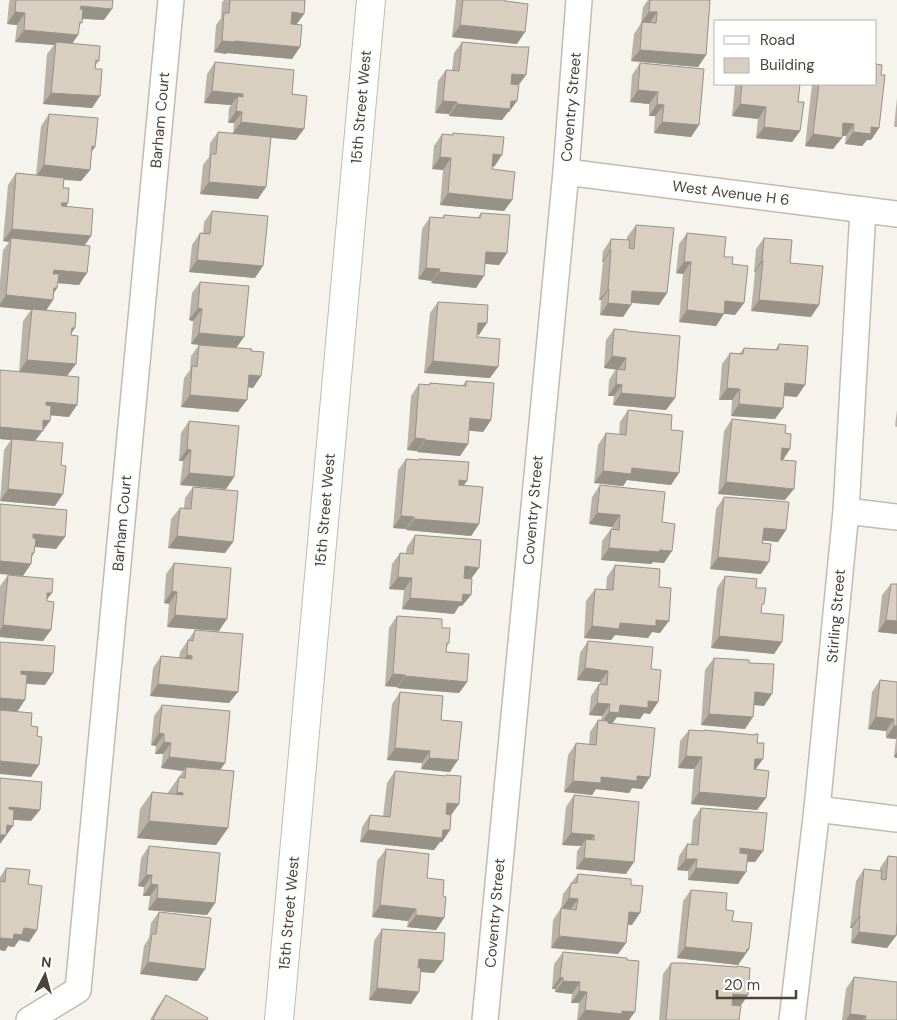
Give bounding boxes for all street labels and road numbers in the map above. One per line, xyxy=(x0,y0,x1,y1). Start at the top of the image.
street label: 15th Street West xyxy=(346,49,376,165)
street label: Coventry Street xyxy=(556,51,586,163)
street label: Barham Court xyxy=(146,71,174,169)
street label: West Avenue H 6 xyxy=(671,176,791,210)
street label: 15th Street West xyxy=(310,452,340,568)
street label: Coventry Street xyxy=(518,454,548,566)
street label: Barham Court xyxy=(108,474,136,572)
street label: Stirling Street xyxy=(822,568,850,664)
street label: 15th Street West xyxy=(274,855,304,971)
street label: Coventry Street xyxy=(480,857,510,969)

